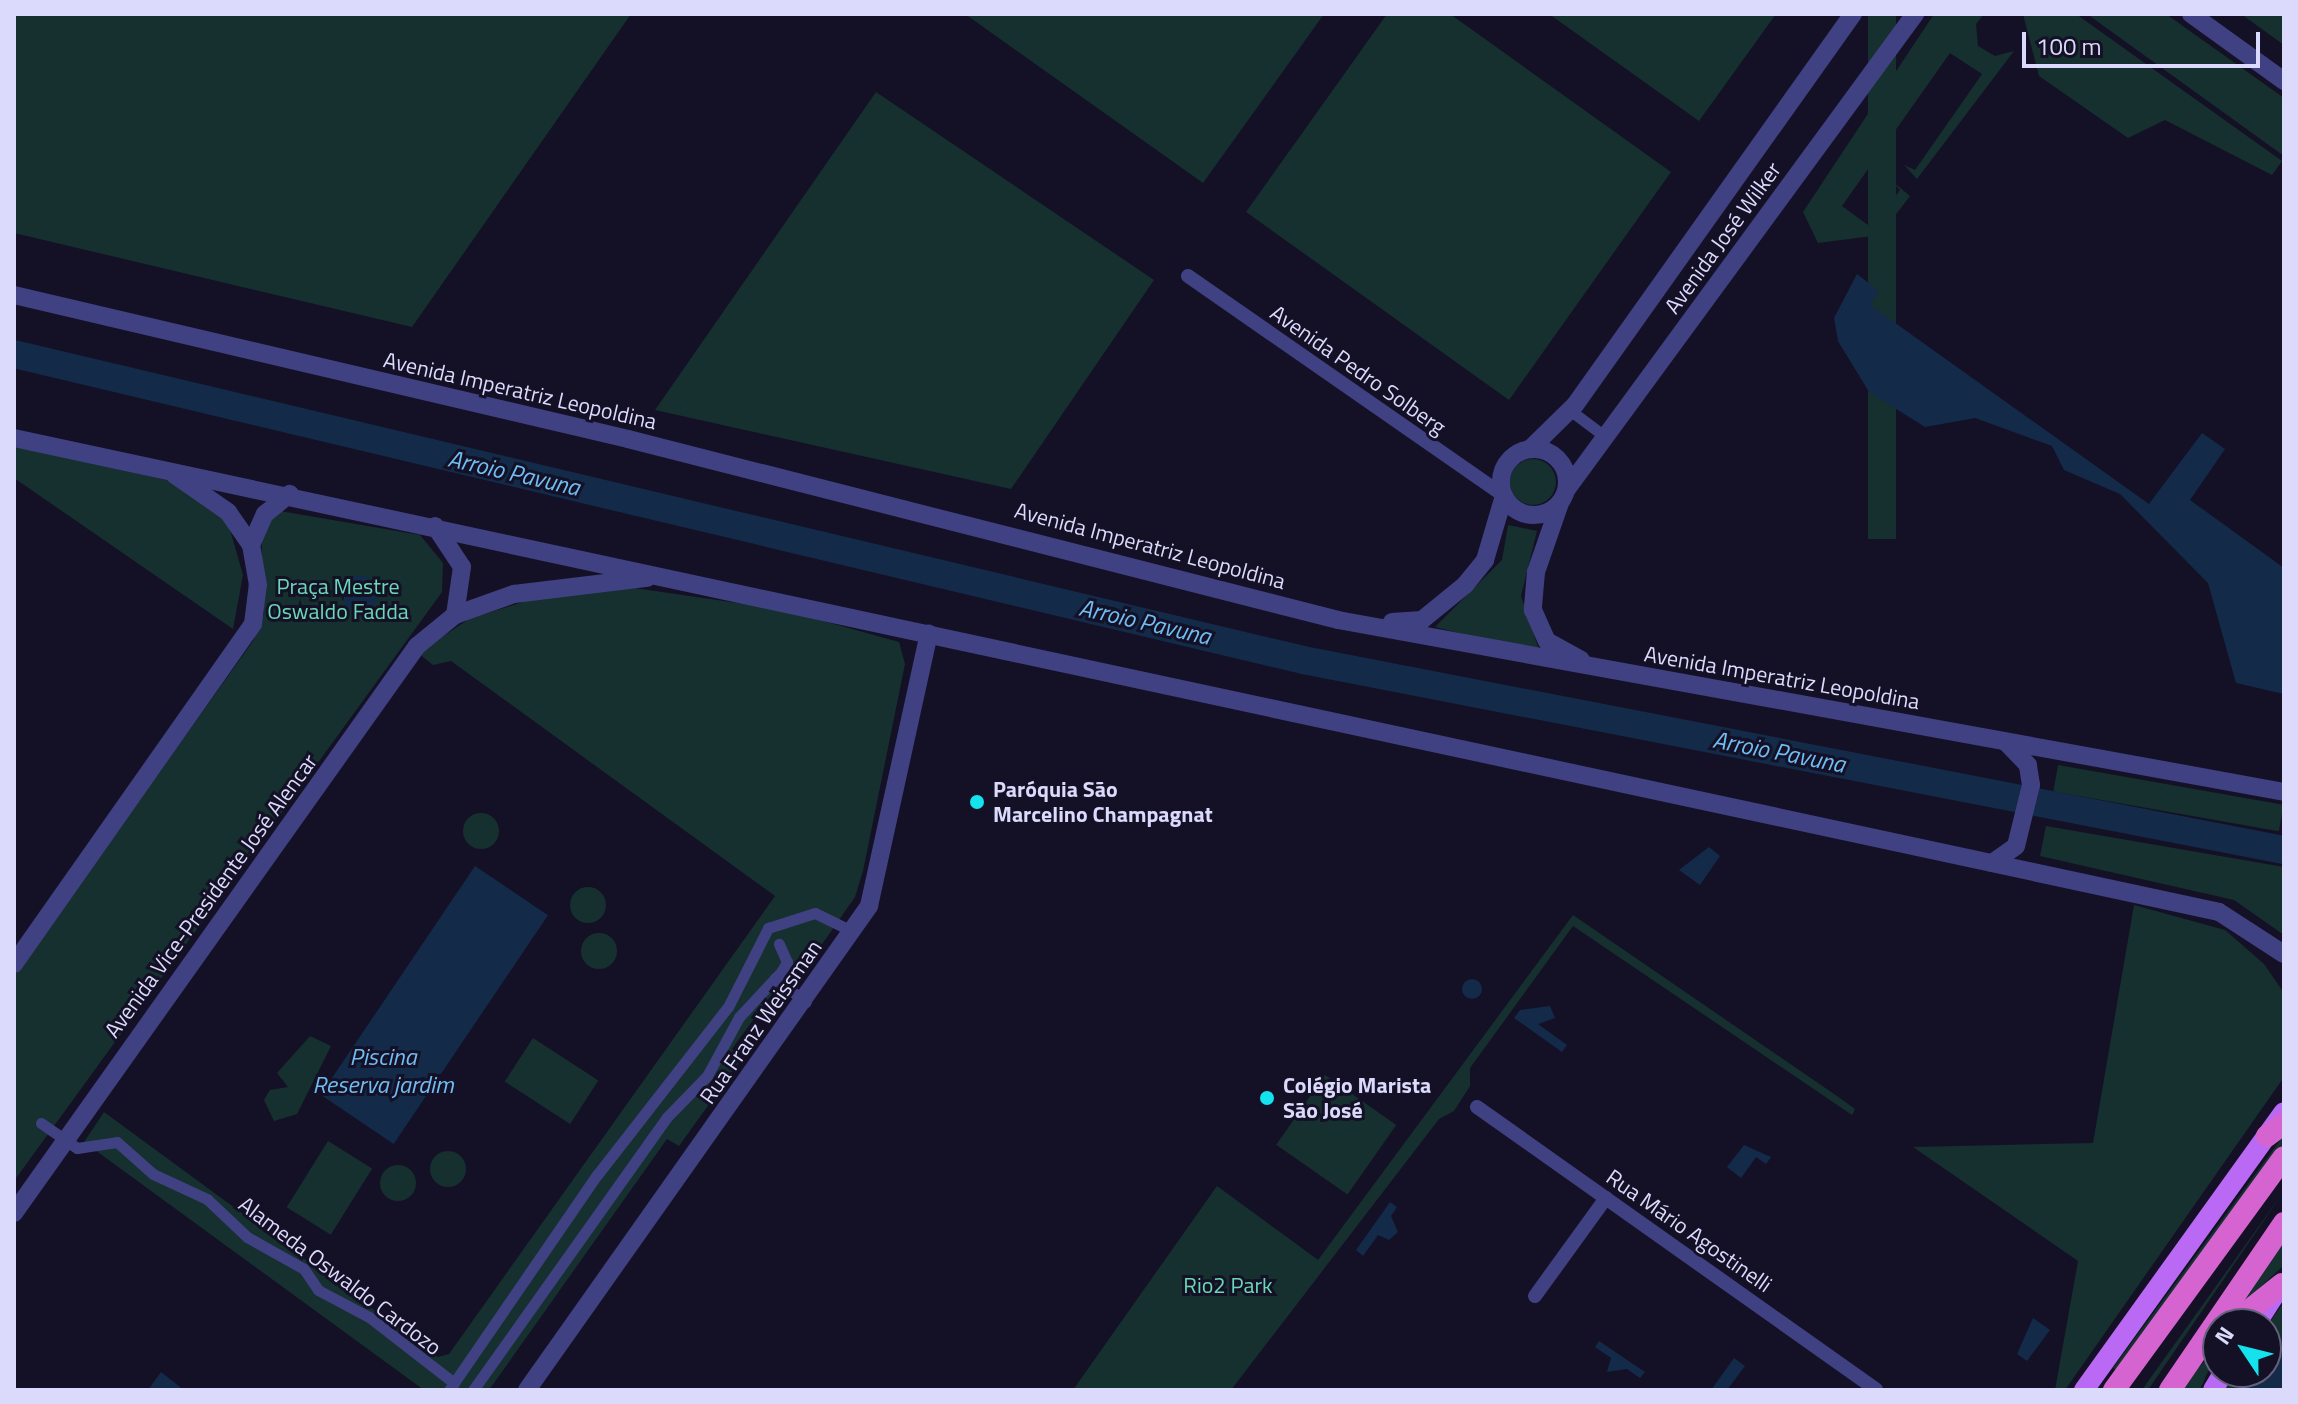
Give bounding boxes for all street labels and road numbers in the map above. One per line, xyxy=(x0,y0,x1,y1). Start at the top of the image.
street label: Avenida José Wilker xyxy=(1659,157,1787,319)
street label: Avenida Pedro Solberg xyxy=(1265,300,1451,440)
street label: Avenida Imperatriz Leopoldina xyxy=(381,347,659,435)
street label: Avenida Imperatriz Leopoldina xyxy=(1012,497,1288,595)
street label: Avenida Imperatriz Leopoldina xyxy=(1642,641,1922,715)
street label: Avenida Vice-Presidente José Alencar xyxy=(99,749,323,1043)
street label: Rua Franz Weissman xyxy=(695,935,827,1109)
street label: Rua Mário Agostinelli xyxy=(1601,1164,1777,1298)
street label: Alameda Oswaldo Cardozo xyxy=(234,1191,446,1361)

